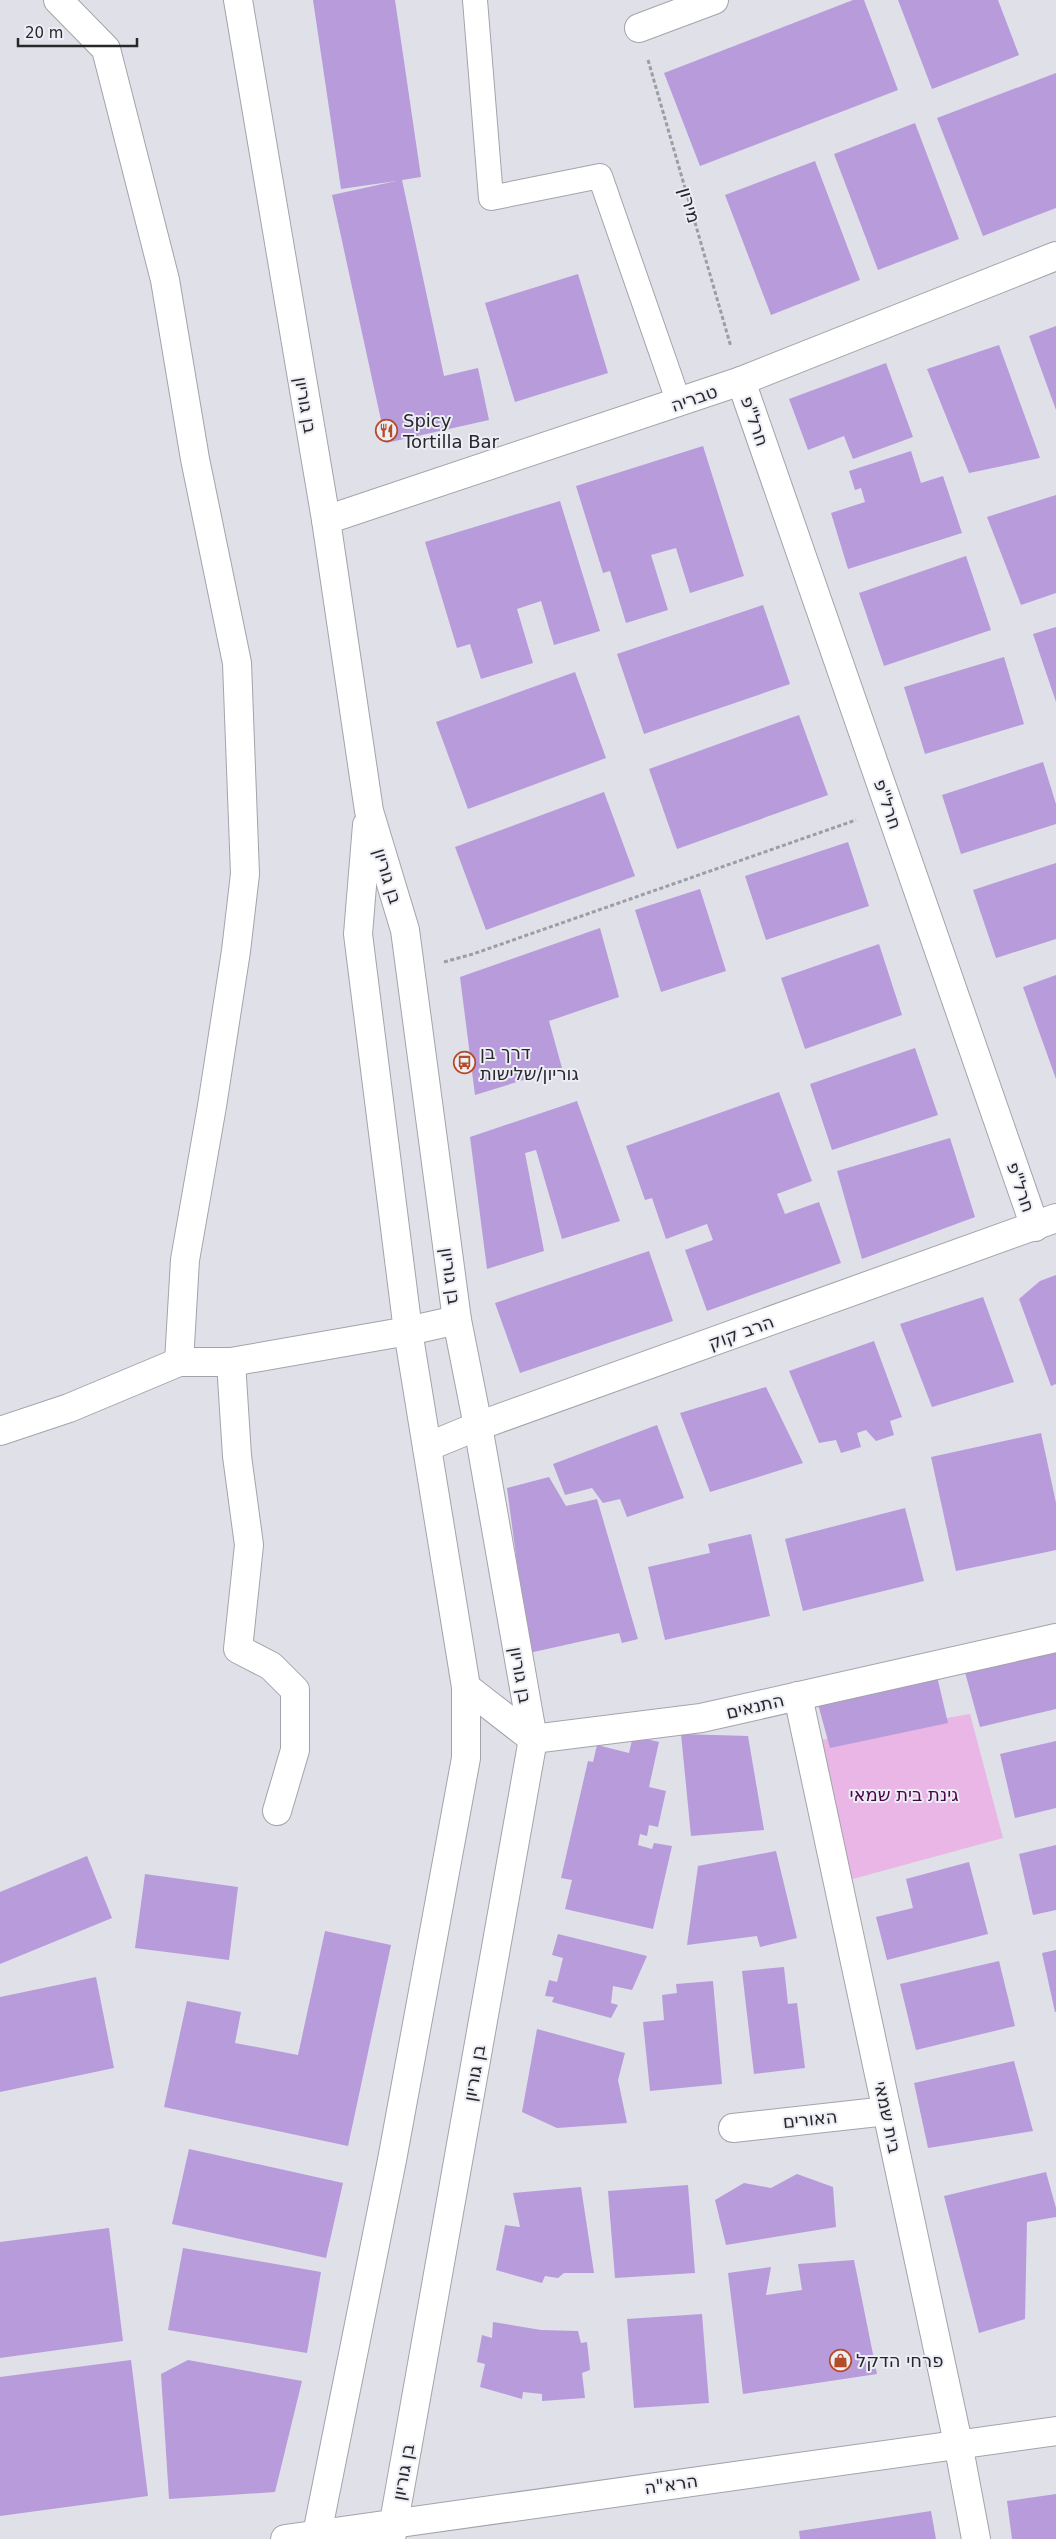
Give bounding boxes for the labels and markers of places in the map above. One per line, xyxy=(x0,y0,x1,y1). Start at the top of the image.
place label: Spicy Tortilla Bar xyxy=(402,410,500,452)
restaurant icon: Spicy Tortilla Bar xyxy=(375,418,399,442)
place label: דרך בן גוריון/שלישות xyxy=(480,1042,579,1084)
bus stop icon: דרך בן גוריון/שלישות xyxy=(452,1050,476,1074)
shop icon: פרחי הדקל xyxy=(828,2348,852,2372)
place label: פרחי הדקל xyxy=(856,2350,944,2371)

